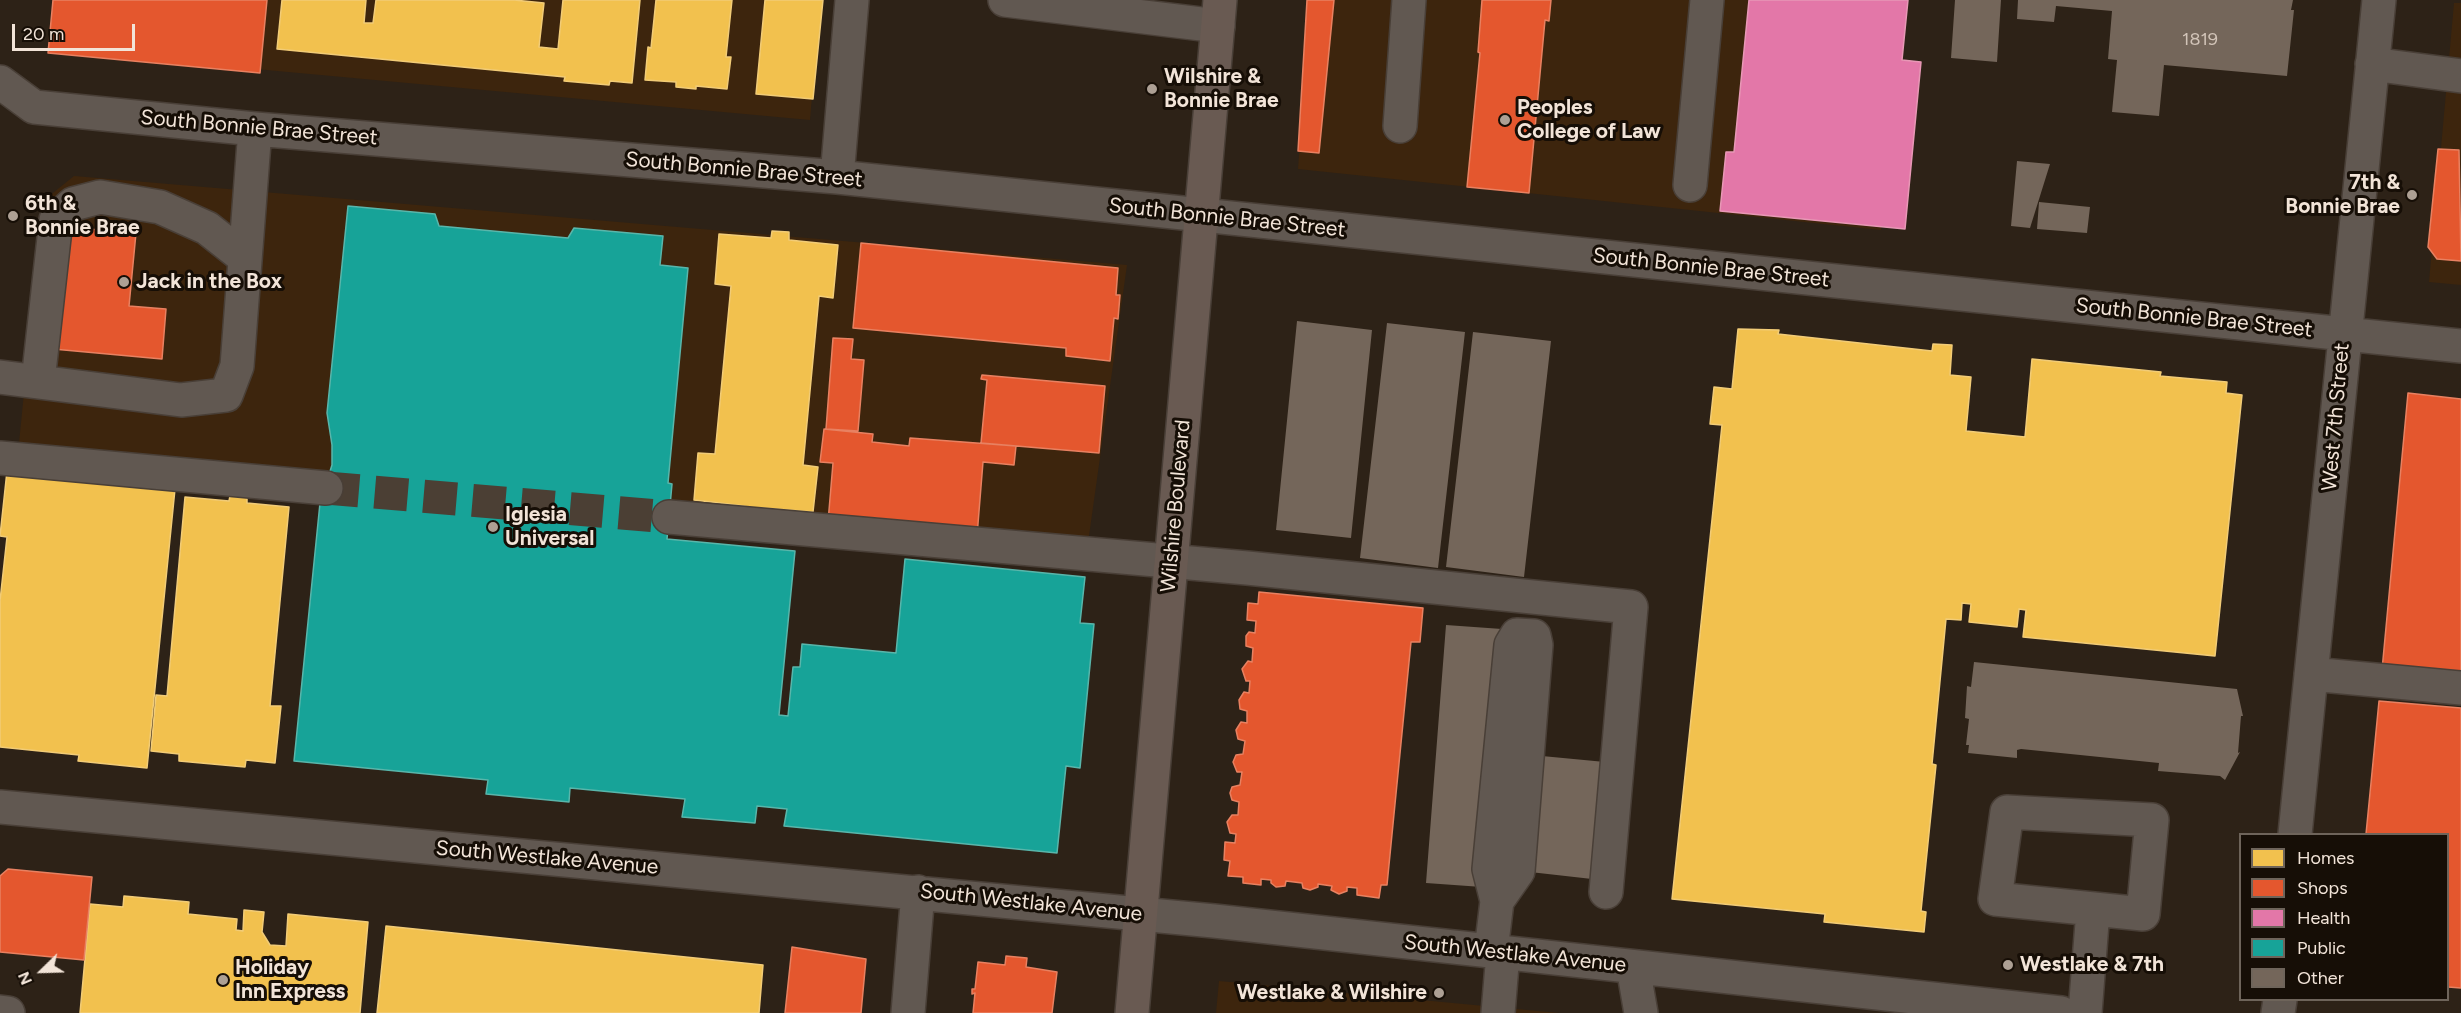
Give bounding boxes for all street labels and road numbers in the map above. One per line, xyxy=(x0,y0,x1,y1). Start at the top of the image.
street label: South Bonnie Brae Street xyxy=(140,105,378,151)
street label: South Bonnie Brae Street xyxy=(625,147,863,193)
street label: South Bonnie Brae Street xyxy=(1107,193,1347,243)
street label: South Bonnie Brae Street xyxy=(1591,243,1831,293)
street label: South Bonnie Brae Street xyxy=(2074,293,2314,343)
street label: West 7th Street xyxy=(2317,342,2355,492)
street label: Wilshire Boulevard xyxy=(1156,419,1196,593)
street label: South Westlake Avenue xyxy=(435,836,659,880)
street label: South Westlake Avenue xyxy=(919,879,1143,927)
street label: South Westlake Avenue xyxy=(1403,930,1627,978)

